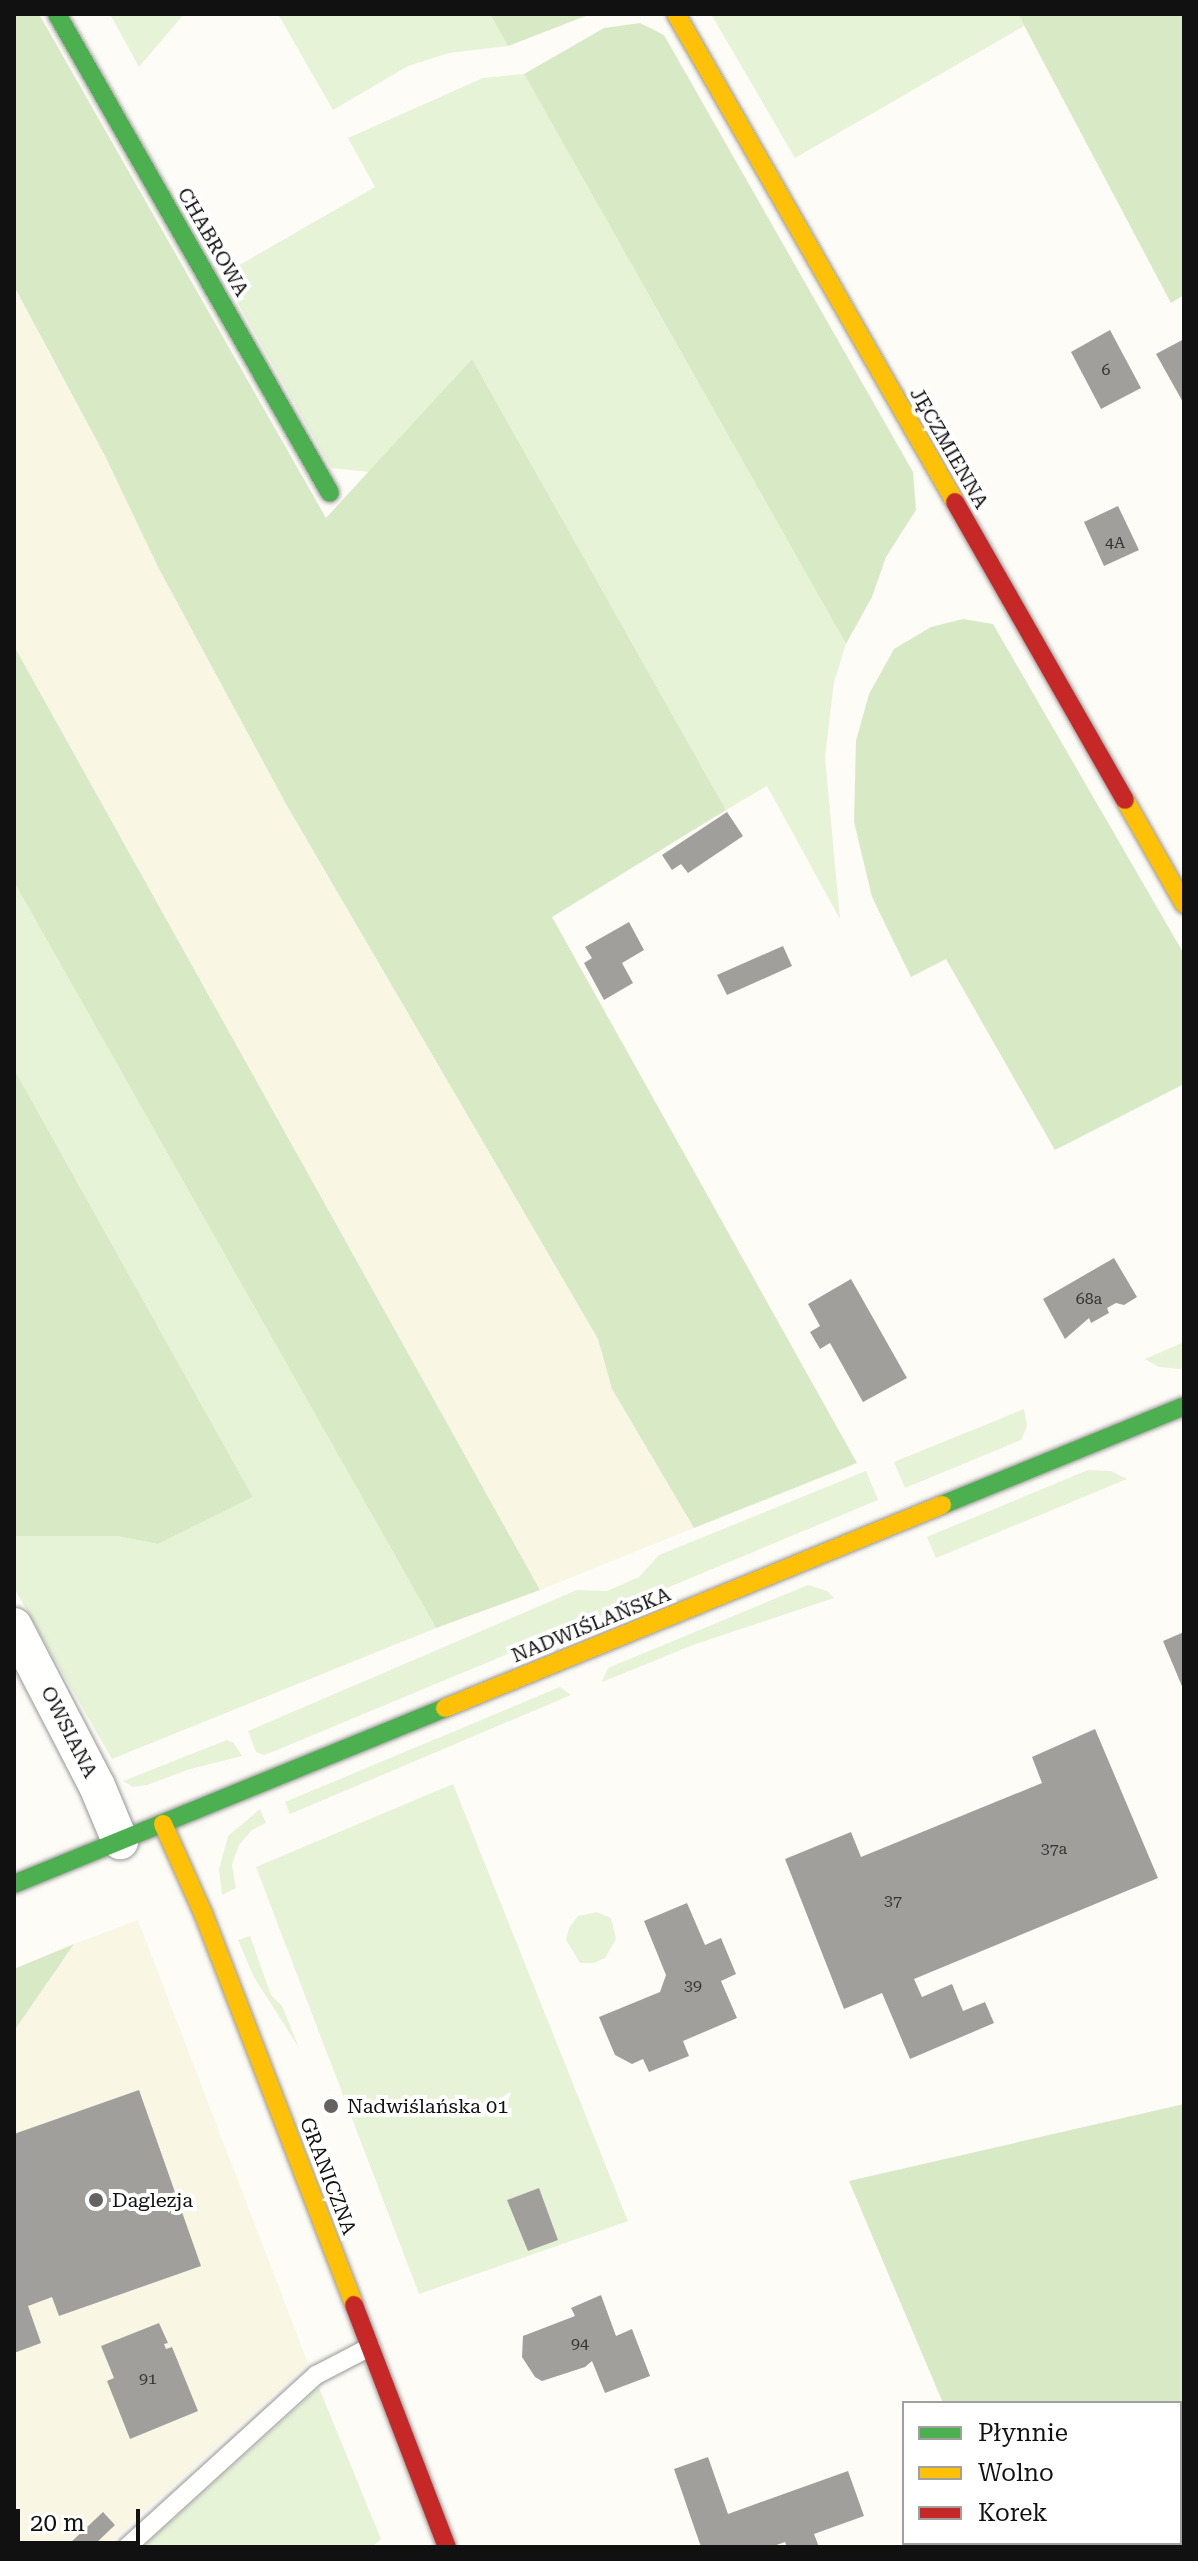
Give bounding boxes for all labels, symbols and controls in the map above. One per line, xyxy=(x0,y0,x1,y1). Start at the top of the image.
street label: CHABROWA xyxy=(172,183,254,301)
house number: 6 xyxy=(1102,360,1110,380)
street label: JĘCZMIENNA xyxy=(905,383,993,513)
house number: 4A xyxy=(1105,533,1125,553)
house number: 68a xyxy=(1076,1289,1102,1309)
street label: NADWIŚLAŃSKA xyxy=(508,1582,674,1668)
street label: OWSIANA xyxy=(36,1682,102,1782)
house number: 37a xyxy=(1041,1839,1067,1859)
house number: 37 xyxy=(884,1891,902,1911)
house number: 39 xyxy=(684,1976,702,1996)
place label: Nadwiślańska 01 xyxy=(347,2094,508,2118)
marker: Nadwiślańska 01 xyxy=(322,2097,340,2115)
street label: GRANICZNA xyxy=(295,2114,361,2238)
place label: Daglezja xyxy=(112,2188,193,2212)
marker: Daglezja xyxy=(87,2191,105,2209)
house number: 94 xyxy=(571,2334,589,2354)
house number: 91 xyxy=(139,2369,157,2389)
legend xyxy=(902,2401,1182,2545)
text: Płynnie xyxy=(978,2419,1068,2447)
text: Wolno xyxy=(978,2459,1054,2487)
scale bar xyxy=(20,2493,144,2543)
text: Korek xyxy=(978,2499,1048,2527)
text: 20 m xyxy=(30,2509,85,2537)

